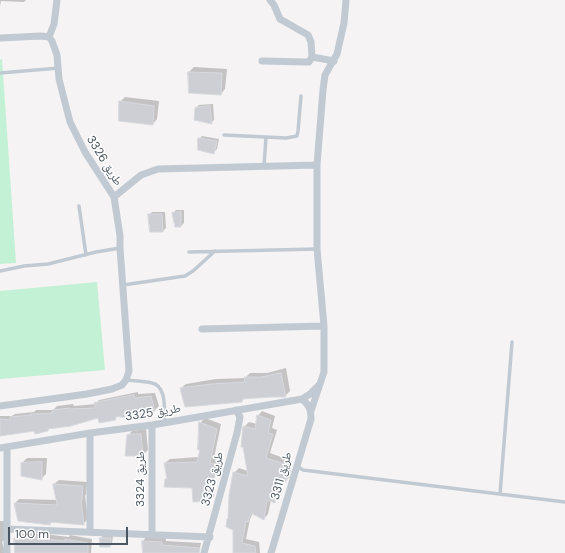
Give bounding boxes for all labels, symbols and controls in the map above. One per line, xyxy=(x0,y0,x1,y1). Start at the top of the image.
street label: طريق 3326 xyxy=(83,133,125,189)
street label: طريق 3325 xyxy=(124,401,182,425)
street label: طريق 3323 xyxy=(199,450,227,508)
street label: طريق 3311 xyxy=(268,450,296,502)
street label: طريق 3324 xyxy=(134,451,148,507)
scale bar xyxy=(10,519,130,545)
text: 100 m xyxy=(15,526,49,542)

